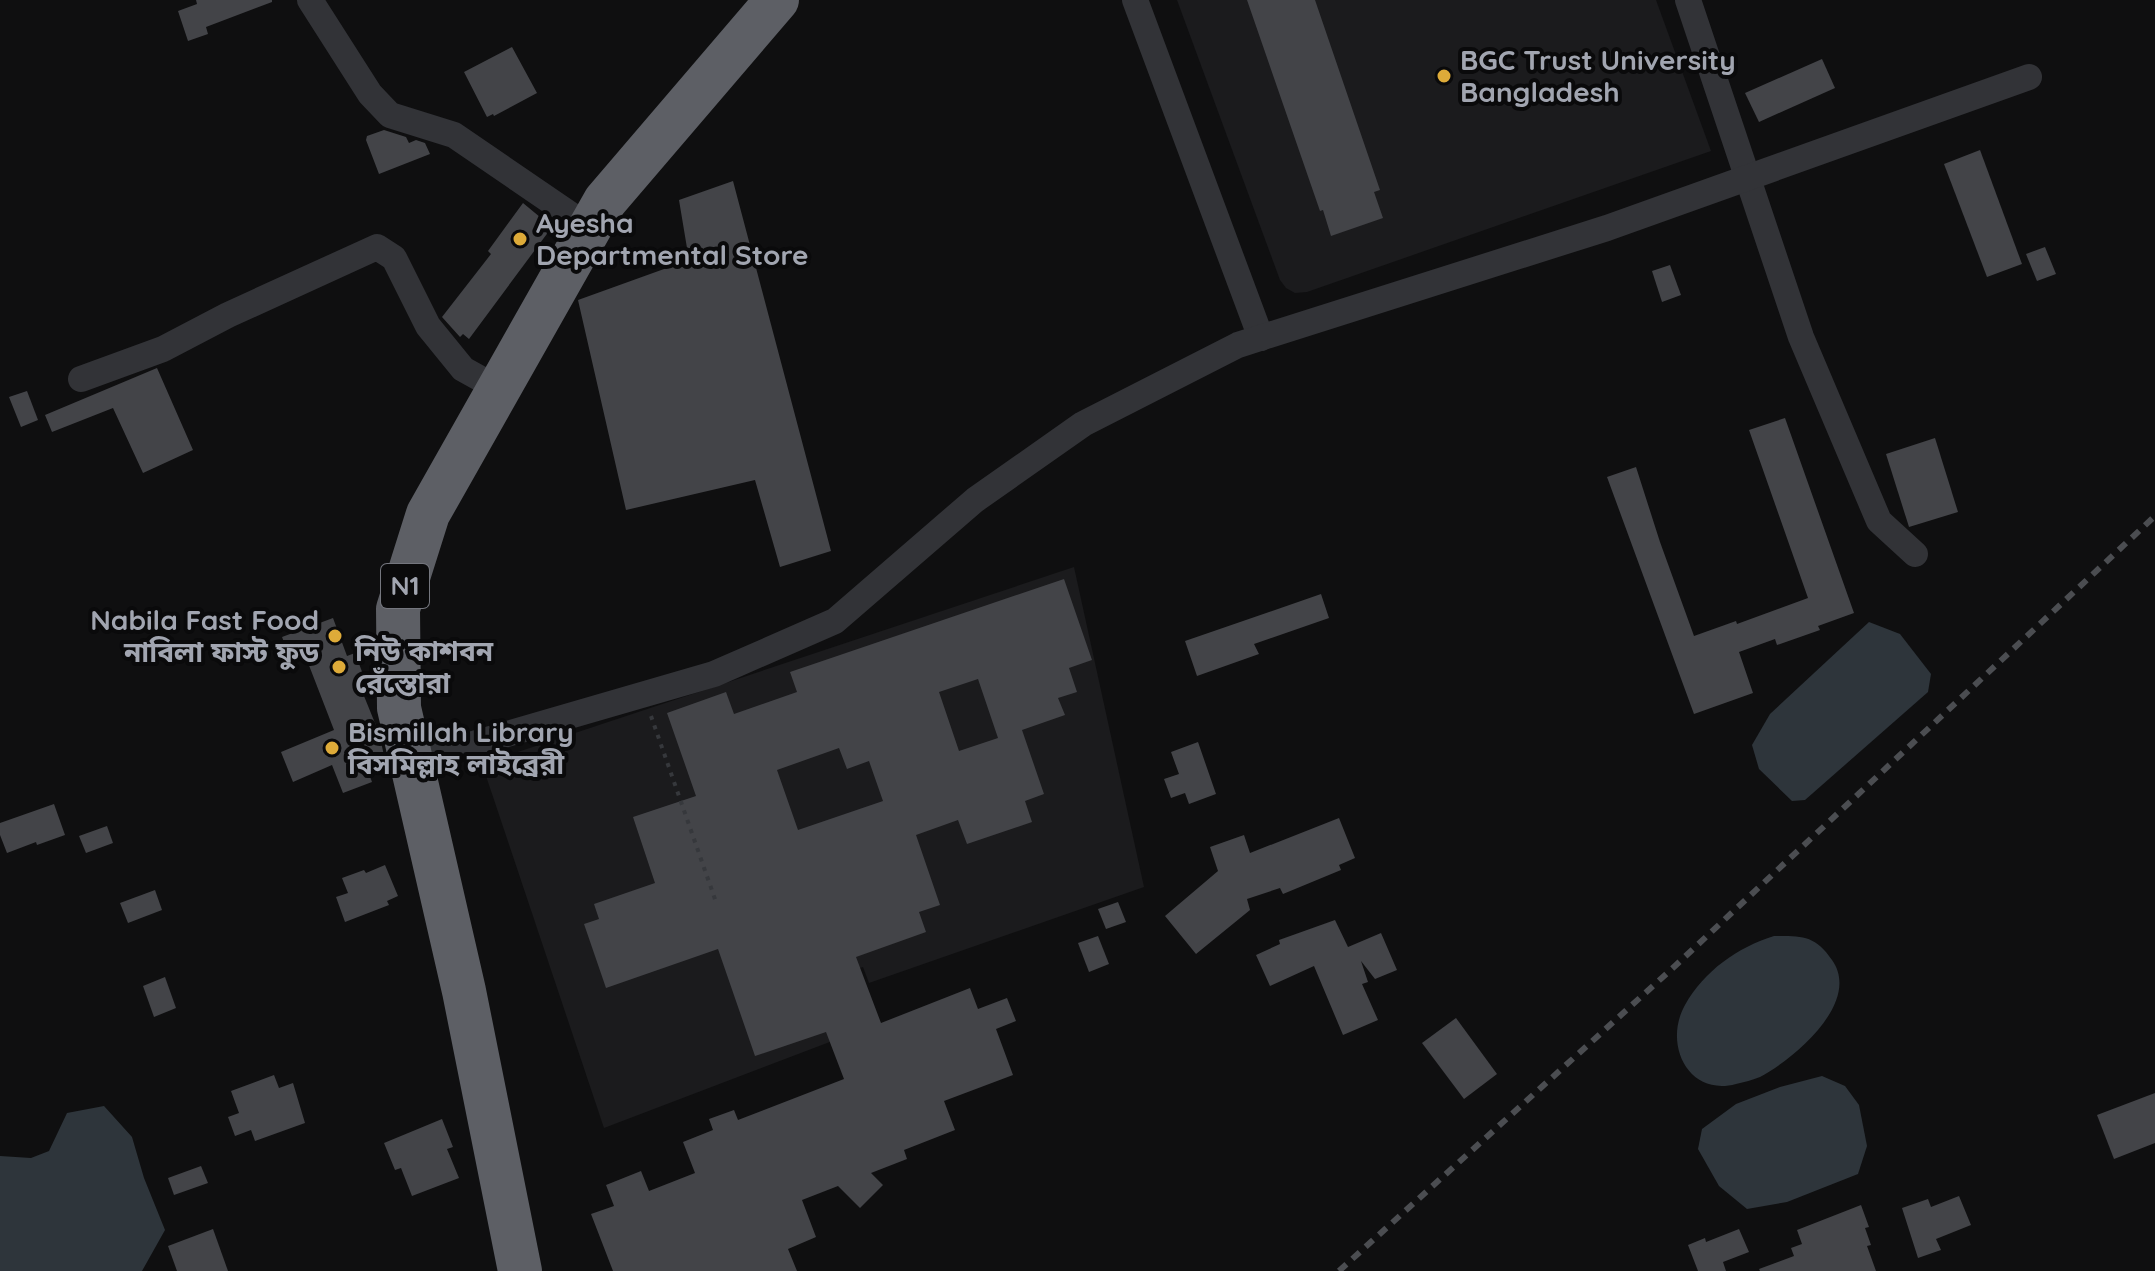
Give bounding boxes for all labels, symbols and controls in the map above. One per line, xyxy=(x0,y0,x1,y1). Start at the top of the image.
place label: BGC Trust University Bangladesh xyxy=(1460,42,1736,109)
marker: BGC Trust University Bangladesh xyxy=(1435,67,1453,85)
place label: Ayesha Departmental Store xyxy=(536,205,809,272)
marker: Ayesha Departmental Store xyxy=(511,230,529,248)
road number: N1 xyxy=(381,564,429,608)
place label: Nabila Fast Food নাবিলা ফাস্ট ফুড xyxy=(90,602,320,670)
marker: Nabila Fast Food নাবিলা ফাস্ট ফুড xyxy=(326,627,344,645)
place label: নিউ কাশবন রেঁস্তোরা xyxy=(354,633,494,700)
marker: নিউ কাশবন রেঁস্তোরা xyxy=(330,658,348,676)
place label: Bismillah Library বিসমিল্লাহ লাইব্রেরী xyxy=(347,714,574,781)
marker: Bismillah Library বিসমিল্লাহ লাইব্রেরী xyxy=(323,739,341,757)

